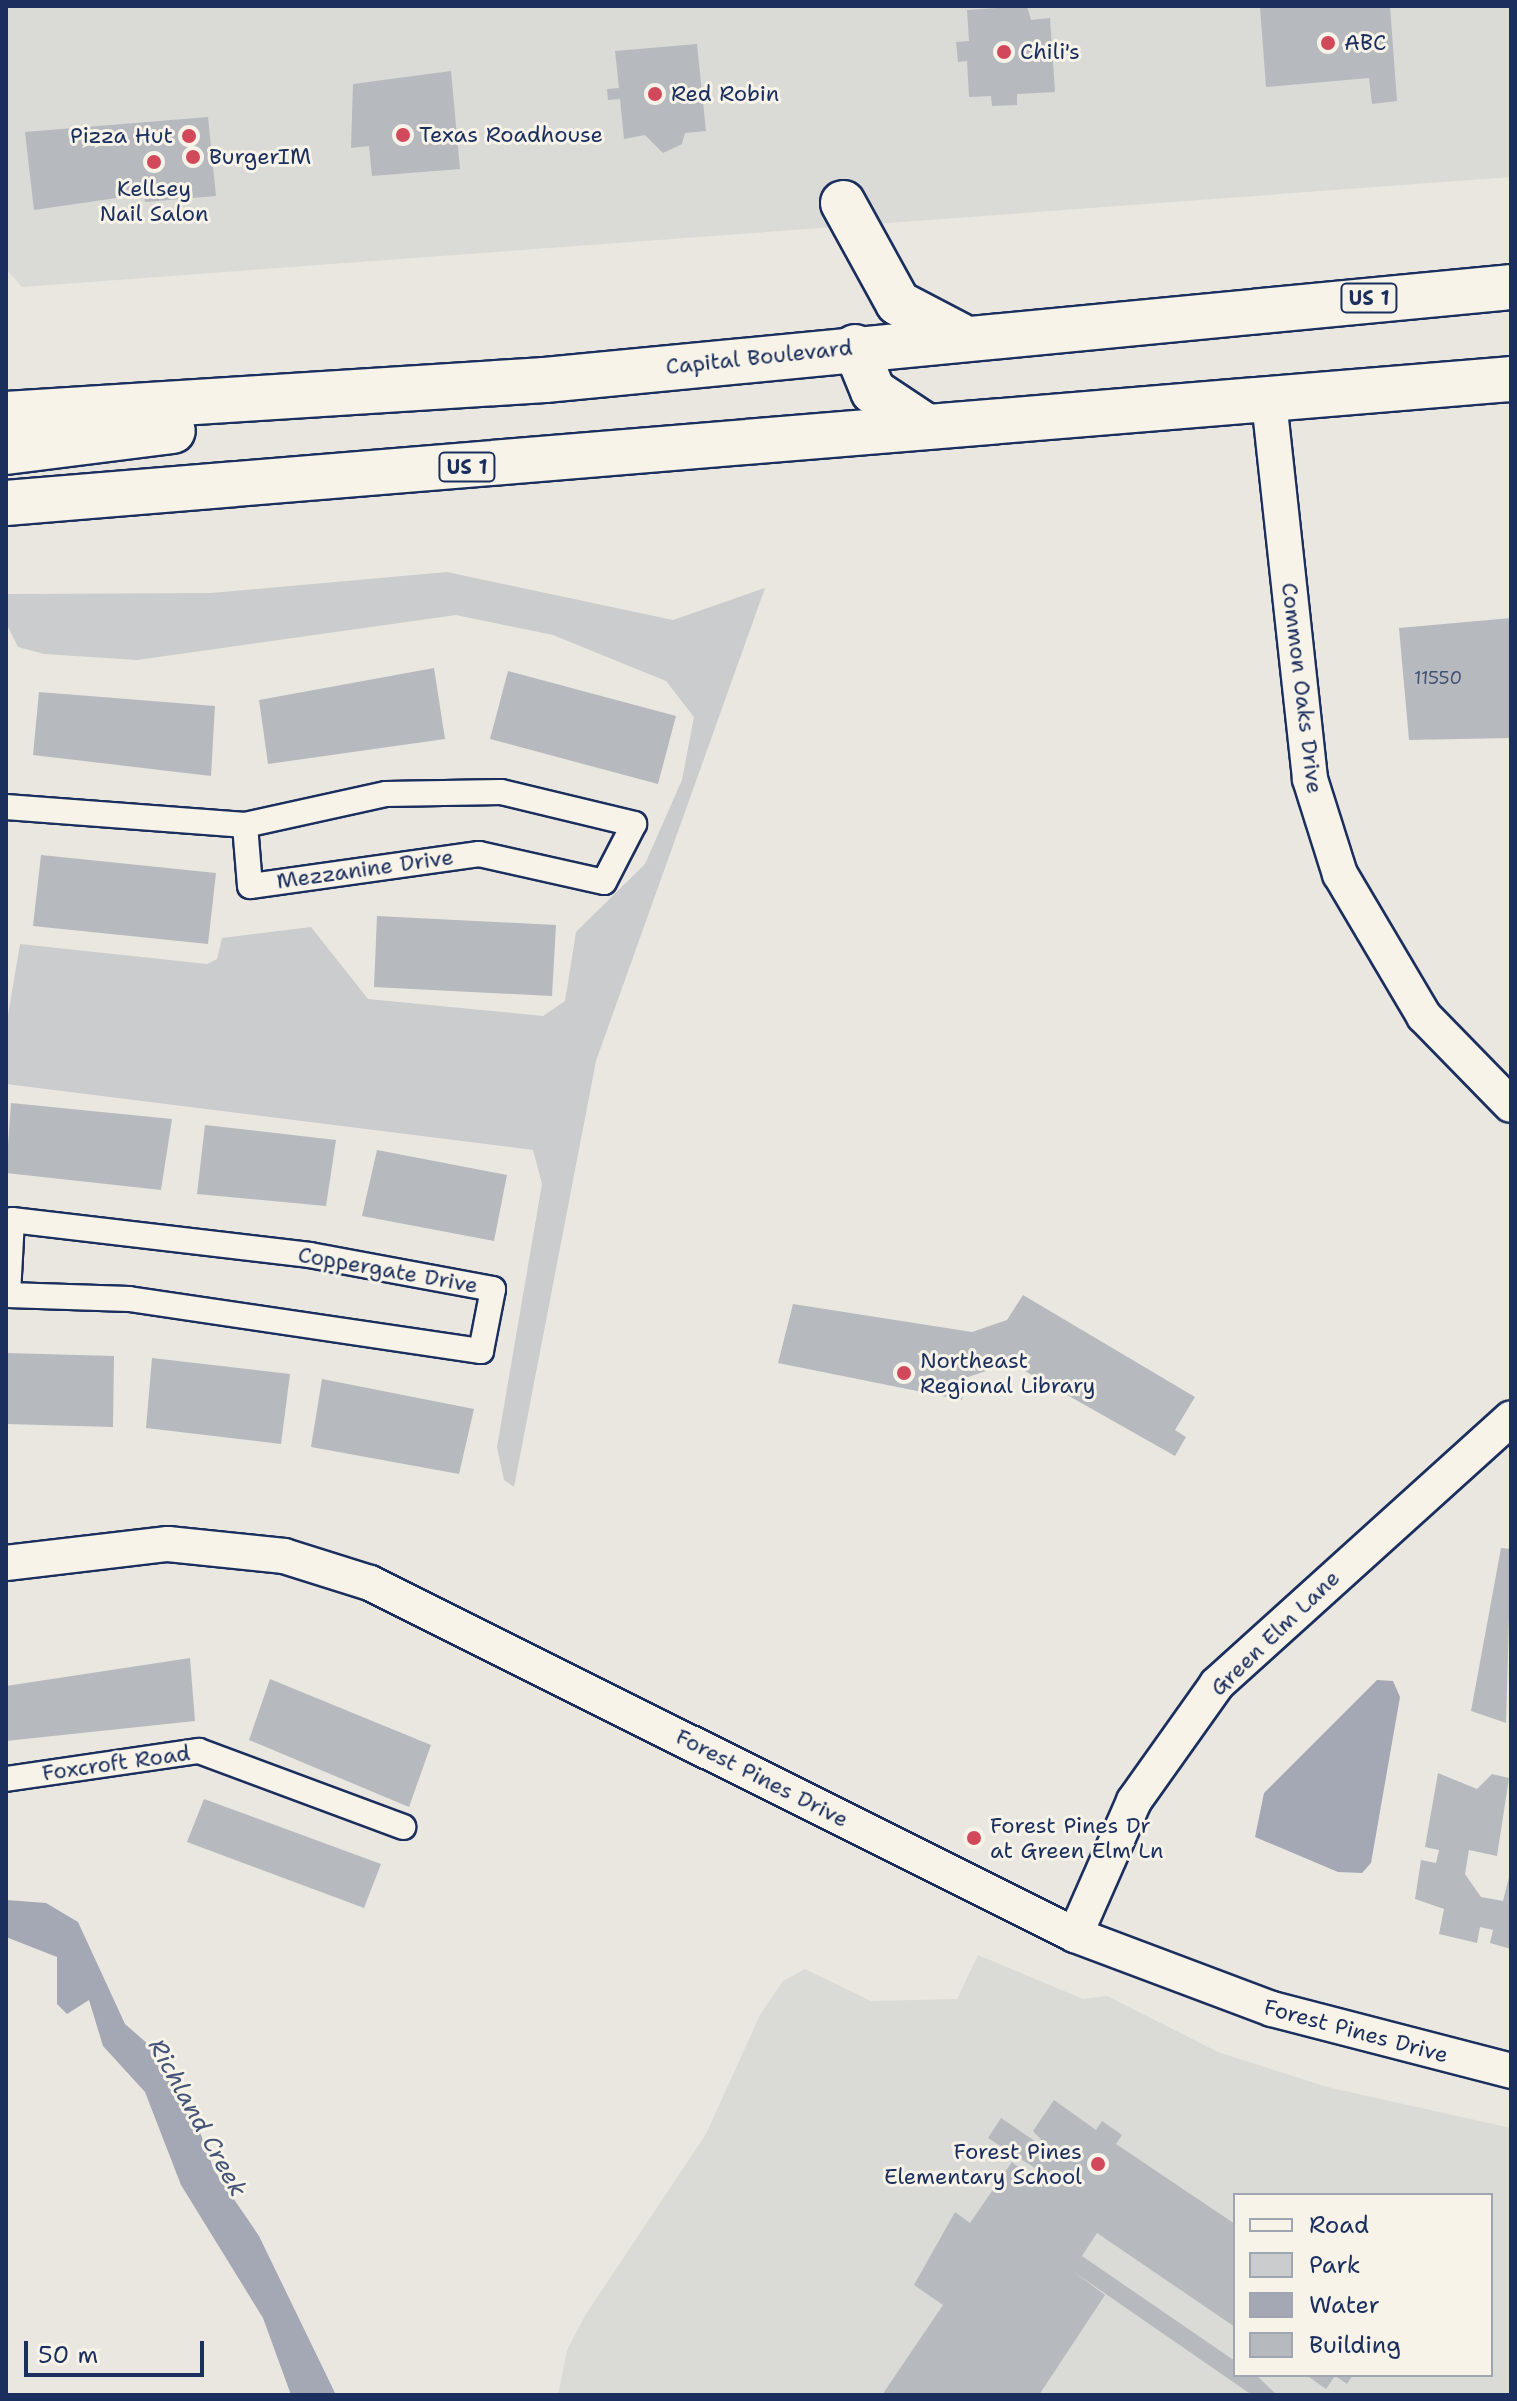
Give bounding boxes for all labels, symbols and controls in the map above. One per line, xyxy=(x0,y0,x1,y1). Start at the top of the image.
place label: ABC xyxy=(1344,30,1387,56)
marker: ABC xyxy=(1319,34,1337,52)
place label: Chili's xyxy=(1020,39,1080,65)
marker: Chili's xyxy=(995,43,1013,61)
place label: Red Robin xyxy=(671,81,779,107)
marker: Red Robin xyxy=(646,85,664,103)
place label: Texas Roadhouse xyxy=(419,122,603,148)
place label: Pizza Hut xyxy=(70,123,173,149)
marker: Texas Roadhouse xyxy=(394,126,412,144)
marker: Pizza Hut xyxy=(180,127,198,145)
place label: BurgerIM xyxy=(209,144,311,170)
marker: BurgerIM xyxy=(184,148,202,166)
marker: Kellsey Nail Salon xyxy=(145,153,163,171)
place label: Kellsey Nail Salon xyxy=(100,175,208,226)
road number: US 1 xyxy=(1339,282,1399,314)
street label: Capital Boulevard xyxy=(664,334,854,380)
road number: US 1 xyxy=(437,451,497,483)
street label: Common Oaks Drive xyxy=(1276,581,1328,795)
house number: 11550 xyxy=(1414,667,1462,689)
street label: Mezzanine Drive xyxy=(275,844,455,894)
street label: Coppergate Drive xyxy=(296,1241,480,1299)
place label: Northeast Regional Library xyxy=(920,1347,1095,1398)
marker: Northeast Regional Library xyxy=(895,1364,913,1382)
street label: Green Elm Lane xyxy=(1205,1565,1345,1701)
street label: Forest Pines Drive xyxy=(671,1723,853,1833)
street label: Foxcroft Road xyxy=(40,1740,192,1786)
place label: Forest Pines Dr at Green Elm Ln xyxy=(990,1812,1164,1864)
marker: Forest Pines Dr at Green Elm Ln xyxy=(965,1829,983,1847)
street label: Forest Pines Drive xyxy=(1261,1994,1451,2068)
water label: Richland Creek xyxy=(142,2034,252,2202)
place label: Forest Pines Elementary School xyxy=(884,2138,1082,2190)
marker: Forest Pines Elementary School xyxy=(1089,2155,1107,2173)
legend xyxy=(1233,2193,1493,2377)
text: Road xyxy=(1309,2209,1369,2241)
text: Park xyxy=(1309,2249,1361,2281)
text: Water xyxy=(1309,2289,1380,2321)
scale bar xyxy=(28,2325,208,2375)
text: Building xyxy=(1309,2329,1401,2361)
text: 50 m xyxy=(38,2339,98,2371)

